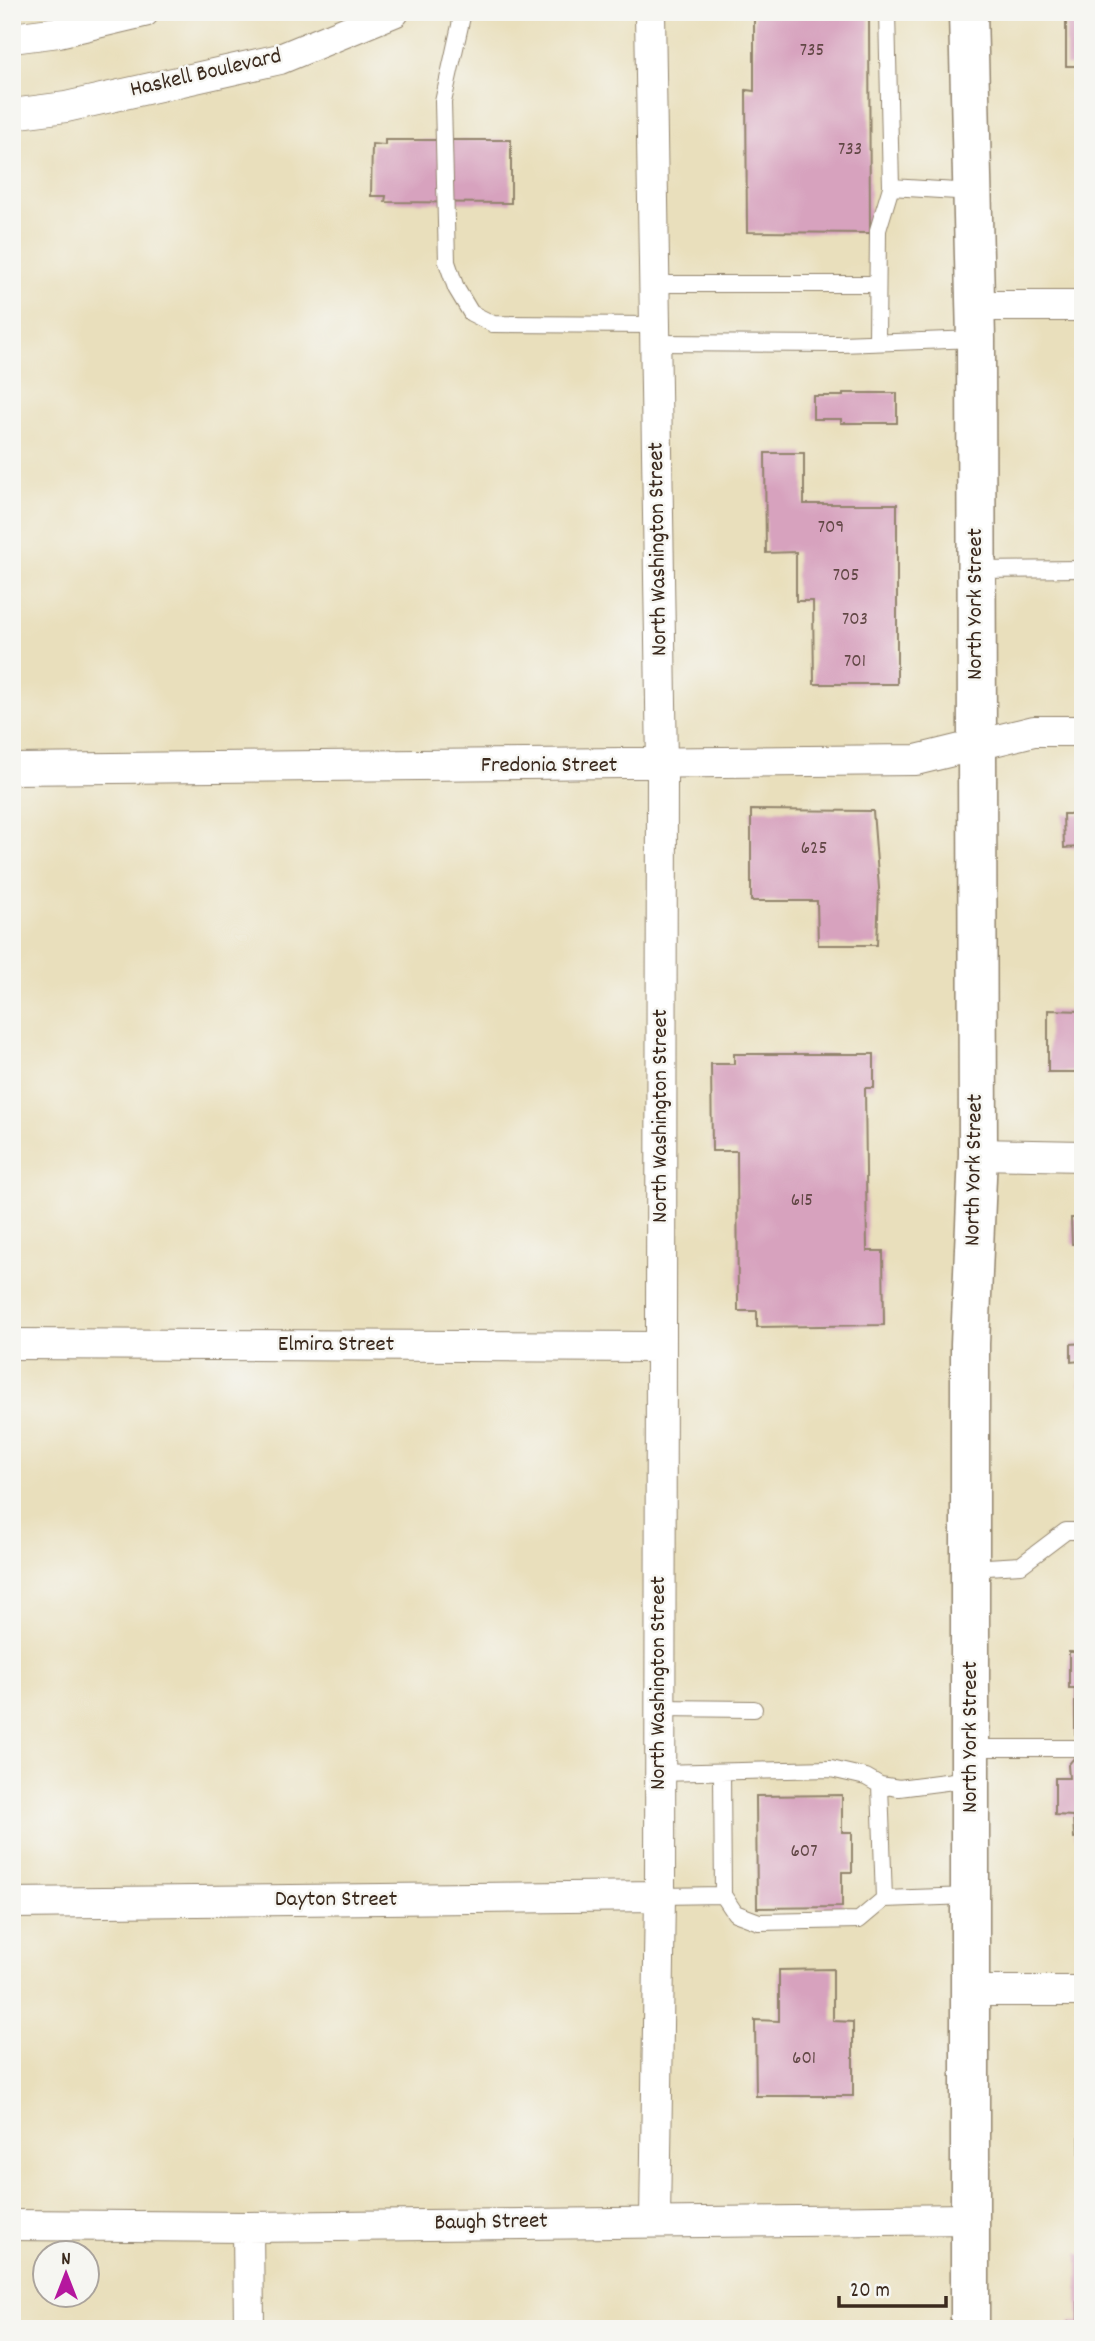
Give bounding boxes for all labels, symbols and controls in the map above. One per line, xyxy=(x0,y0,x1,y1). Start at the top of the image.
house number: 735 xyxy=(800,38,824,65)
street label: Haskell Boulevard xyxy=(127,41,285,107)
house number: 733 xyxy=(838,137,862,164)
street label: North Washington Street xyxy=(641,442,677,656)
house number: 709 xyxy=(818,515,844,542)
street label: North York Street xyxy=(960,528,993,680)
house number: 705 xyxy=(833,563,859,590)
house number: 703 xyxy=(842,607,868,634)
house number: 701 xyxy=(844,649,866,676)
street label: Fredonia Street xyxy=(481,750,617,783)
house number: 625 xyxy=(801,836,827,863)
street label: North Washington Street xyxy=(645,1009,678,1223)
street label: North York Street xyxy=(957,1094,993,1246)
house number: 615 xyxy=(791,1188,813,1215)
street label: Elmira Street xyxy=(278,1329,394,1362)
street label: North Washington Street xyxy=(643,1576,676,1790)
street label: North York Street xyxy=(955,1661,988,1813)
house number: 607 xyxy=(791,1839,817,1866)
street label: Dayton Street xyxy=(275,1884,397,1917)
house number: 601 xyxy=(792,2046,816,2073)
street label: Baugh Street xyxy=(434,2206,548,2240)
north arrow xyxy=(32,2240,102,2310)
text: N xyxy=(61,2247,71,2274)
scale bar xyxy=(839,2264,946,2308)
text: 20 m xyxy=(850,2277,890,2307)

